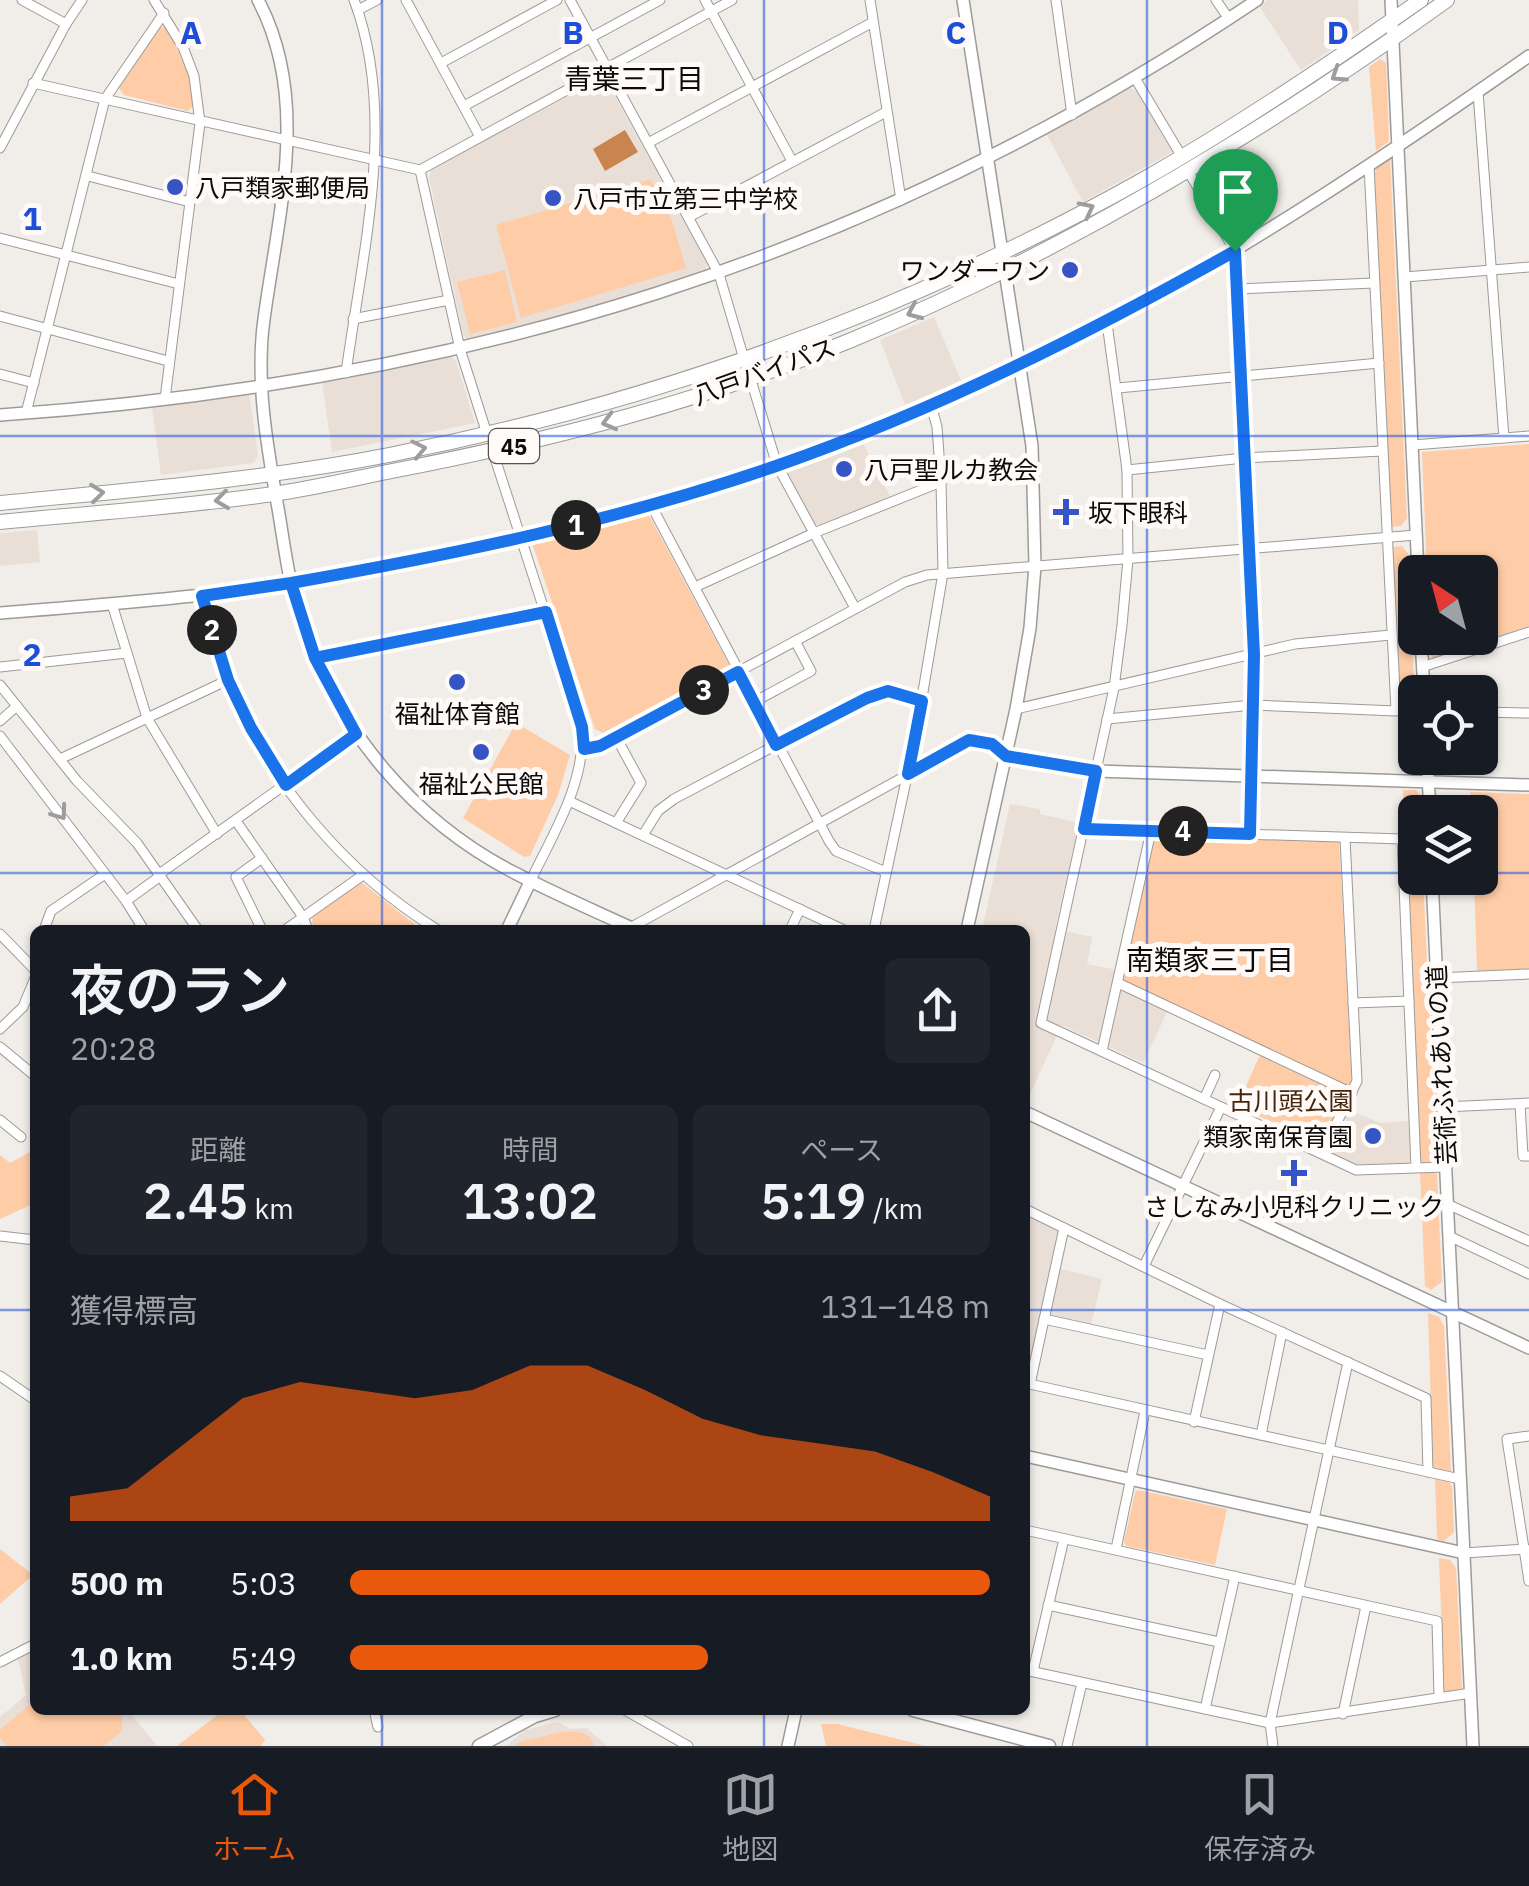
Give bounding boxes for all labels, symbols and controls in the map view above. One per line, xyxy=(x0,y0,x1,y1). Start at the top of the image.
text: A xyxy=(180,11,202,53)
text: B xyxy=(562,11,584,53)
text: C xyxy=(946,11,966,53)
text: D xyxy=(1327,11,1349,53)
district label: 青葉三丁目 xyxy=(564,60,704,97)
one-way arrow xyxy=(1331,63,1349,82)
pin xyxy=(1193,149,1278,252)
icon: arrive xyxy=(1208,164,1263,219)
place label: 八戸類家郵便局 xyxy=(195,171,370,204)
marker: 八戸類家郵便局 xyxy=(164,176,186,198)
place label: 八戸市立第三中学校 xyxy=(573,182,798,215)
marker: 八戸市立第三中学校 xyxy=(542,187,564,209)
text: 1 xyxy=(22,197,42,239)
one-way arrow xyxy=(1077,202,1095,222)
place label: ワンダーワン xyxy=(900,254,1050,287)
marker: ワンダーワン xyxy=(1059,259,1081,281)
one-way arrow xyxy=(906,300,924,320)
street label: 八戸バイパス xyxy=(688,330,840,412)
one-way arrow xyxy=(601,410,618,431)
road number: 45 xyxy=(489,429,539,463)
one-way arrow xyxy=(410,439,427,460)
place label: 八戸聖ルカ教会 xyxy=(864,453,1038,486)
marker: 八戸聖ルカ教会 xyxy=(833,458,855,480)
one-way arrow xyxy=(89,483,105,504)
one-way arrow xyxy=(214,489,230,510)
place label: 坂下眼科 xyxy=(1088,496,1188,529)
marker: 坂下眼科 xyxy=(1053,499,1079,525)
pin: 1 xyxy=(551,500,601,550)
text: 1 xyxy=(568,506,584,543)
north arrow xyxy=(1398,555,1498,655)
map controls xyxy=(1398,555,1498,895)
pin: 2 xyxy=(187,605,237,655)
text: 2 xyxy=(204,611,220,648)
text: 2 xyxy=(22,633,42,675)
pin: 3 xyxy=(679,665,729,715)
marker: 福祉体育館 xyxy=(446,671,468,693)
text: 3 xyxy=(696,671,712,708)
button: locate xyxy=(1398,675,1498,775)
place label: 福祉体育館 xyxy=(394,697,520,730)
marker: 福祉公民館 xyxy=(470,741,492,763)
place label: 福祉公民館 xyxy=(418,767,544,800)
button: layers xyxy=(1398,795,1498,895)
one-way arrow xyxy=(48,802,65,820)
pin: 4 xyxy=(1158,806,1208,856)
text: 4 xyxy=(1175,812,1191,849)
district label: 南類家三丁目 xyxy=(1126,941,1294,978)
text: 夜のラン xyxy=(70,954,290,1025)
button: share xyxy=(885,958,990,1063)
street label: 芸術ふれあいの道 xyxy=(1419,964,1463,1166)
text: 20:28 xyxy=(70,1027,156,1069)
park label: 古川頭公園 xyxy=(1228,1084,1354,1117)
place label: 類家南保育園 xyxy=(1203,1120,1353,1153)
marker: 類家南保育園 xyxy=(1362,1125,1384,1147)
text: 距離 xyxy=(190,1131,246,1168)
text: 時間 xyxy=(502,1131,558,1168)
text: ペース xyxy=(800,1131,883,1168)
marker: さしなみ小児科クリニック xyxy=(1281,1160,1307,1186)
text: 2.45 xyxy=(143,1168,248,1233)
text: 13:02 xyxy=(462,1168,598,1233)
text: 5:19 xyxy=(760,1168,866,1233)
text: km xyxy=(248,1190,294,1227)
text: /km xyxy=(866,1190,923,1227)
place label: さしなみ小児科クリニック xyxy=(1144,1190,1444,1223)
text: 131–148 m xyxy=(820,1285,990,1327)
text: 獲得標高 xyxy=(70,1289,198,1331)
text: 500 m xyxy=(70,1562,164,1604)
text: 5:03 xyxy=(230,1562,297,1604)
text: 1.0 km xyxy=(70,1637,173,1679)
text: 5:49 xyxy=(230,1637,297,1679)
tab: ホーム xyxy=(213,1767,296,1867)
tab: 地図 xyxy=(722,1767,778,1867)
tab: 保存済み xyxy=(1204,1767,1316,1867)

